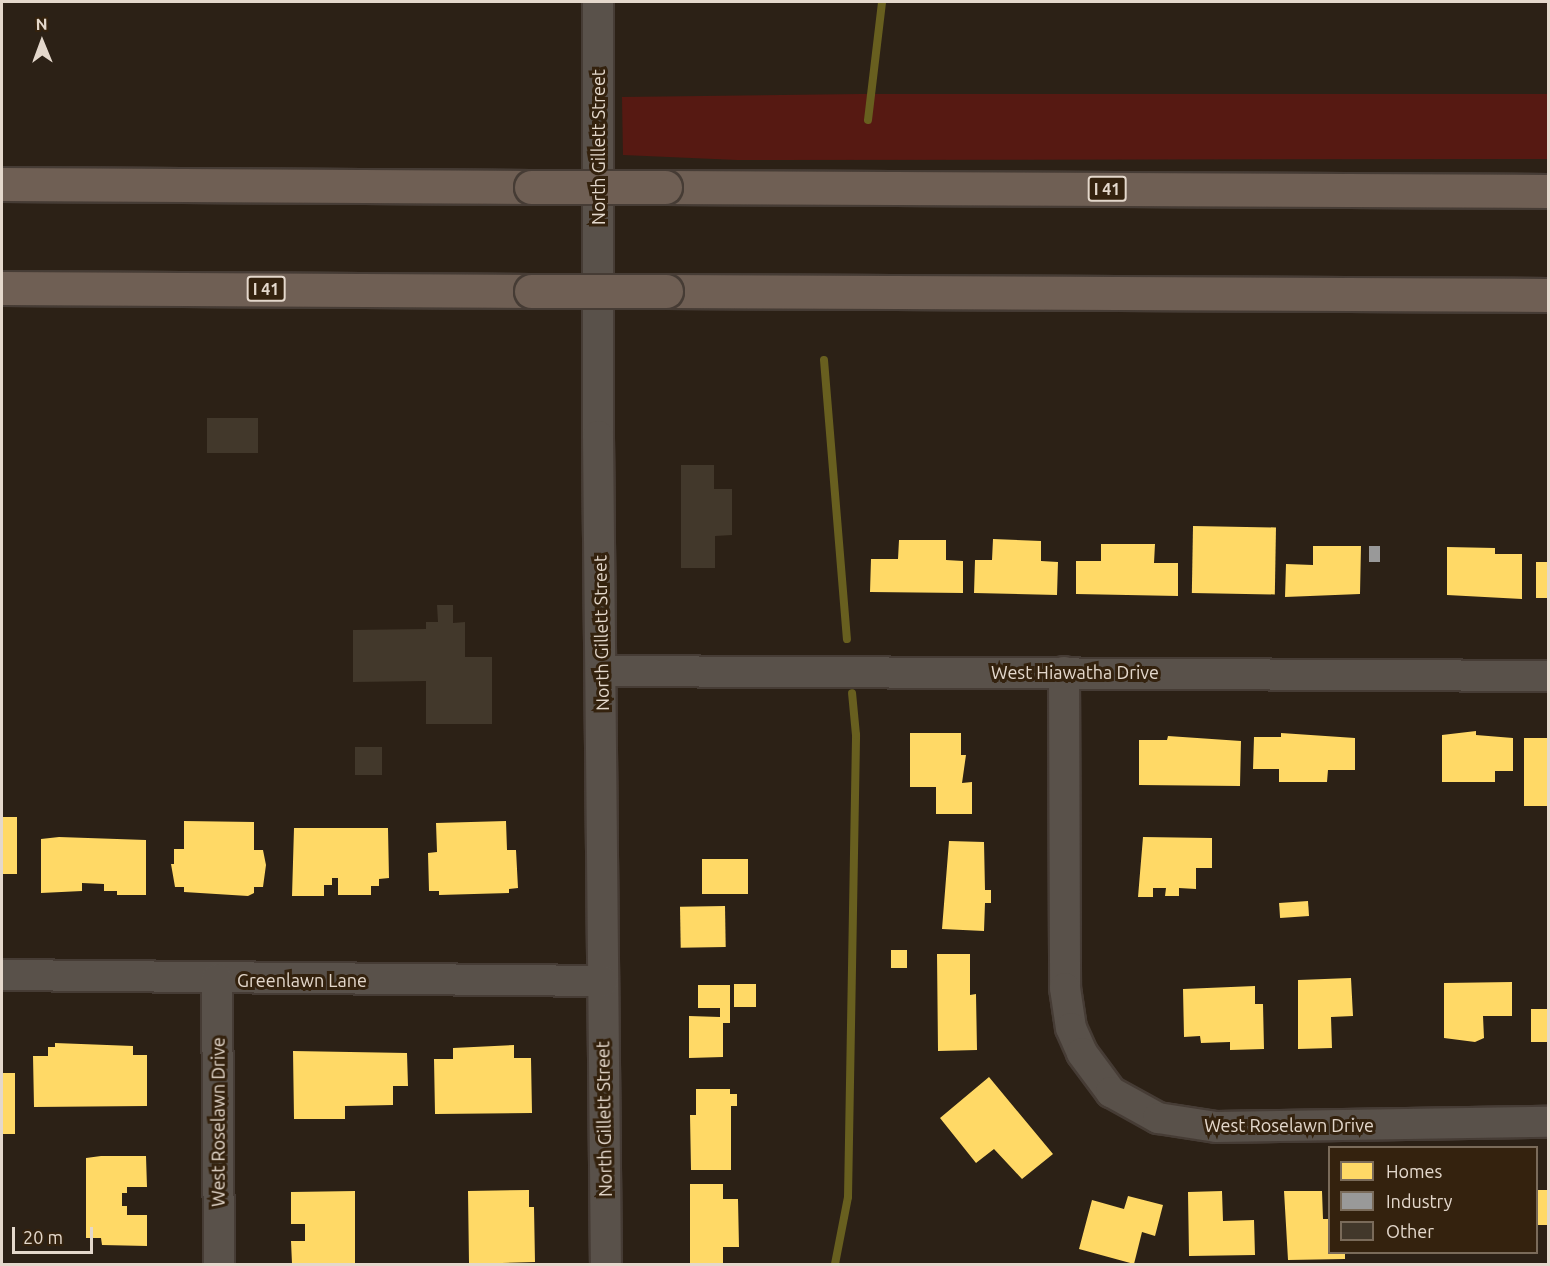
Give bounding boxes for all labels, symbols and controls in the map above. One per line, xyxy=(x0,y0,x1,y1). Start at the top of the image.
north arrow xyxy=(12,12,72,72)
text: N xyxy=(36,15,48,33)
street label: North Gillett Street xyxy=(587,69,609,225)
road number: I 41 xyxy=(1088,176,1126,202)
road number: I 41 xyxy=(246,276,286,302)
street label: North Gillett Street xyxy=(589,555,613,711)
street label: West Hiawatha Drive xyxy=(991,661,1159,683)
street label: Greenlawn Lane xyxy=(237,969,367,991)
street label: West Roselawn Drive xyxy=(207,1037,229,1207)
street label: North Gillett Street xyxy=(592,1041,616,1197)
street label: West Roselawn Drive xyxy=(1204,1114,1374,1136)
legend xyxy=(1328,1146,1538,1254)
text: Homes xyxy=(1386,1161,1442,1181)
text: Industry xyxy=(1386,1191,1452,1211)
scale bar xyxy=(15,1215,96,1253)
text: Other xyxy=(1386,1221,1434,1241)
text: 20 m xyxy=(23,1227,63,1247)

